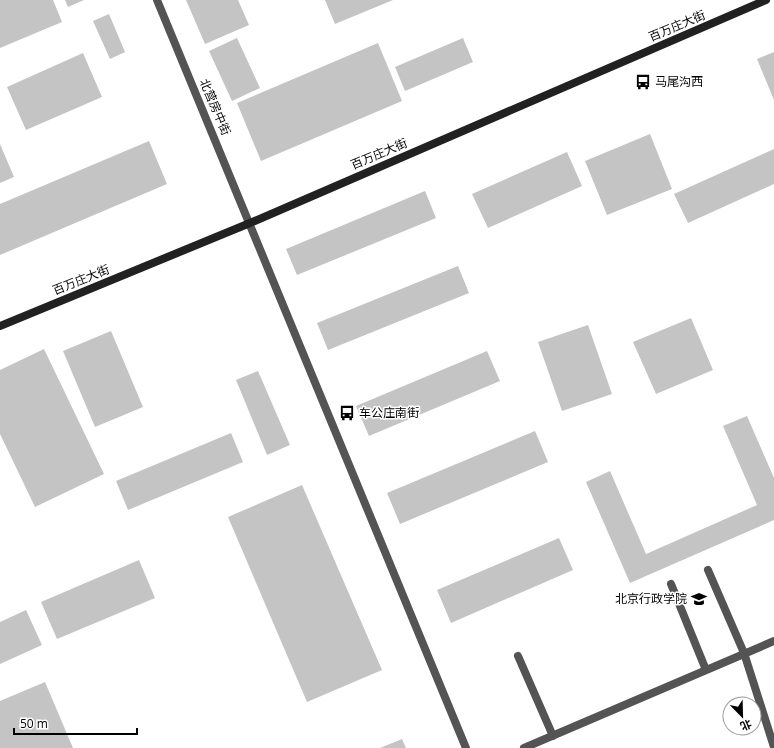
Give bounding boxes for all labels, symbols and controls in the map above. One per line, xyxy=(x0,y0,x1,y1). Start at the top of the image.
street label: 百万庄大街 xyxy=(646,6,708,45)
bus stop icon: 马尾沟西 xyxy=(634,73,652,91)
place label: 马尾沟西 xyxy=(655,73,703,90)
street label: 北营房中街 xyxy=(196,76,235,138)
street label: 百万庄大街 xyxy=(348,134,410,173)
street label: 百万庄大街 xyxy=(50,260,112,299)
bus stop icon: 车公庄南街 xyxy=(338,404,356,422)
place label: 车公庄南街 xyxy=(359,404,419,421)
place label: 北京行政学院 xyxy=(615,590,687,607)
school or university icon: 北京行政学院 xyxy=(690,590,708,608)
north arrow xyxy=(722,696,762,736)
scale bar xyxy=(14,710,137,736)
text: 50 m xyxy=(20,715,48,732)
text: 北 xyxy=(738,717,754,735)

